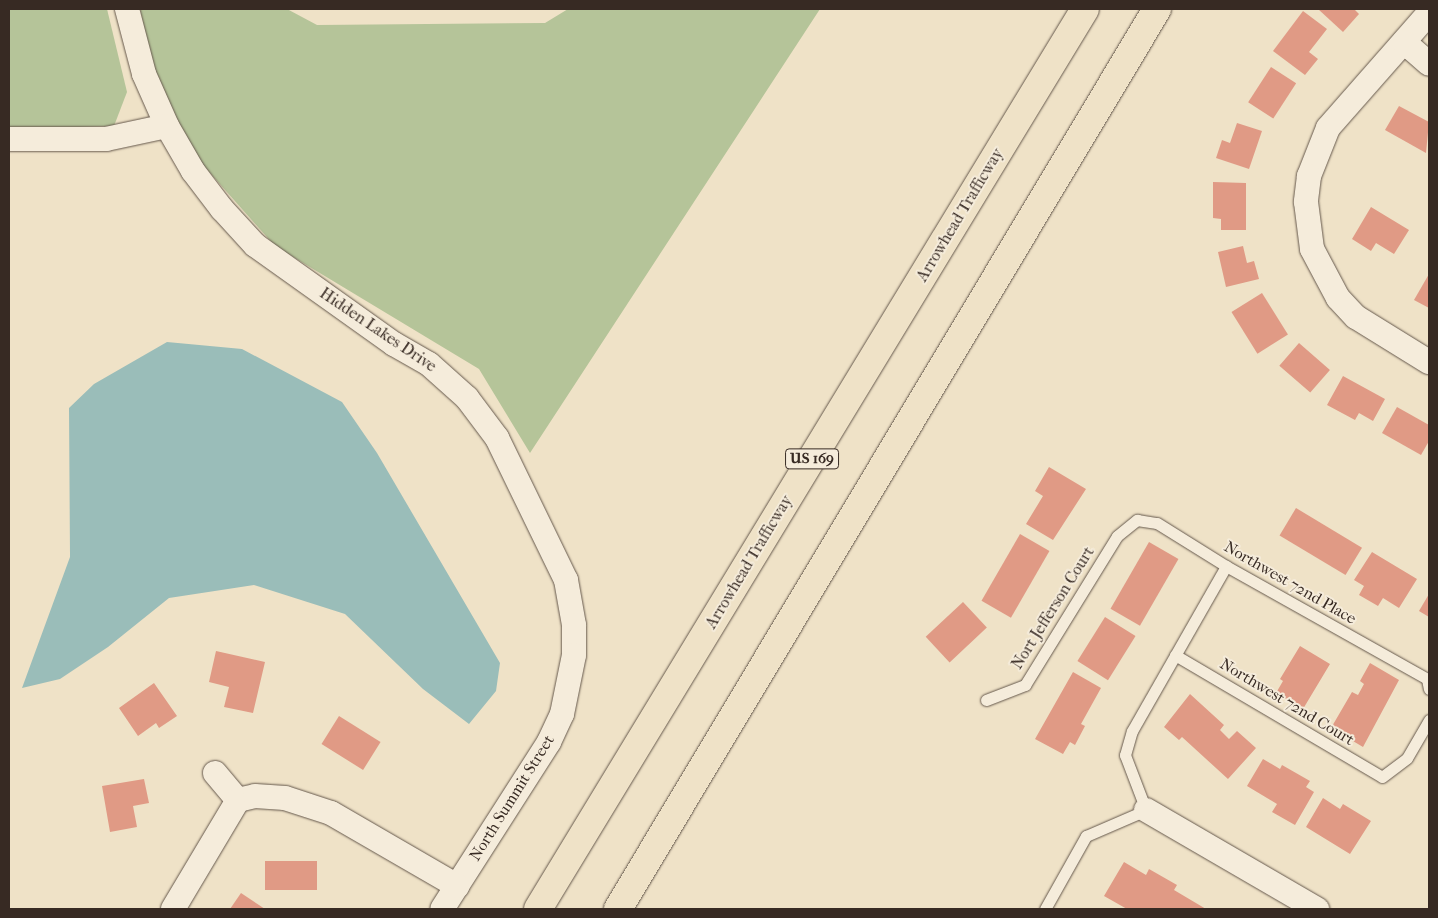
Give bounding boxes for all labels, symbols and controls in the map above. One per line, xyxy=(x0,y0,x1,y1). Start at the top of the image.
street label: Arrowhead Trafficway xyxy=(913,145,1007,285)
street label: Hidden Lakes Drive xyxy=(316,284,440,376)
road number: US 169 xyxy=(784,446,840,472)
street label: Arrowhead Trafficway xyxy=(702,492,796,632)
street label: Northwest 72nd Place xyxy=(1221,537,1359,629)
street label: Nort Jefferson Court xyxy=(1008,543,1098,673)
street label: Northwest 72nd Court xyxy=(1216,654,1358,750)
street label: North Summit Street xyxy=(466,732,558,864)

